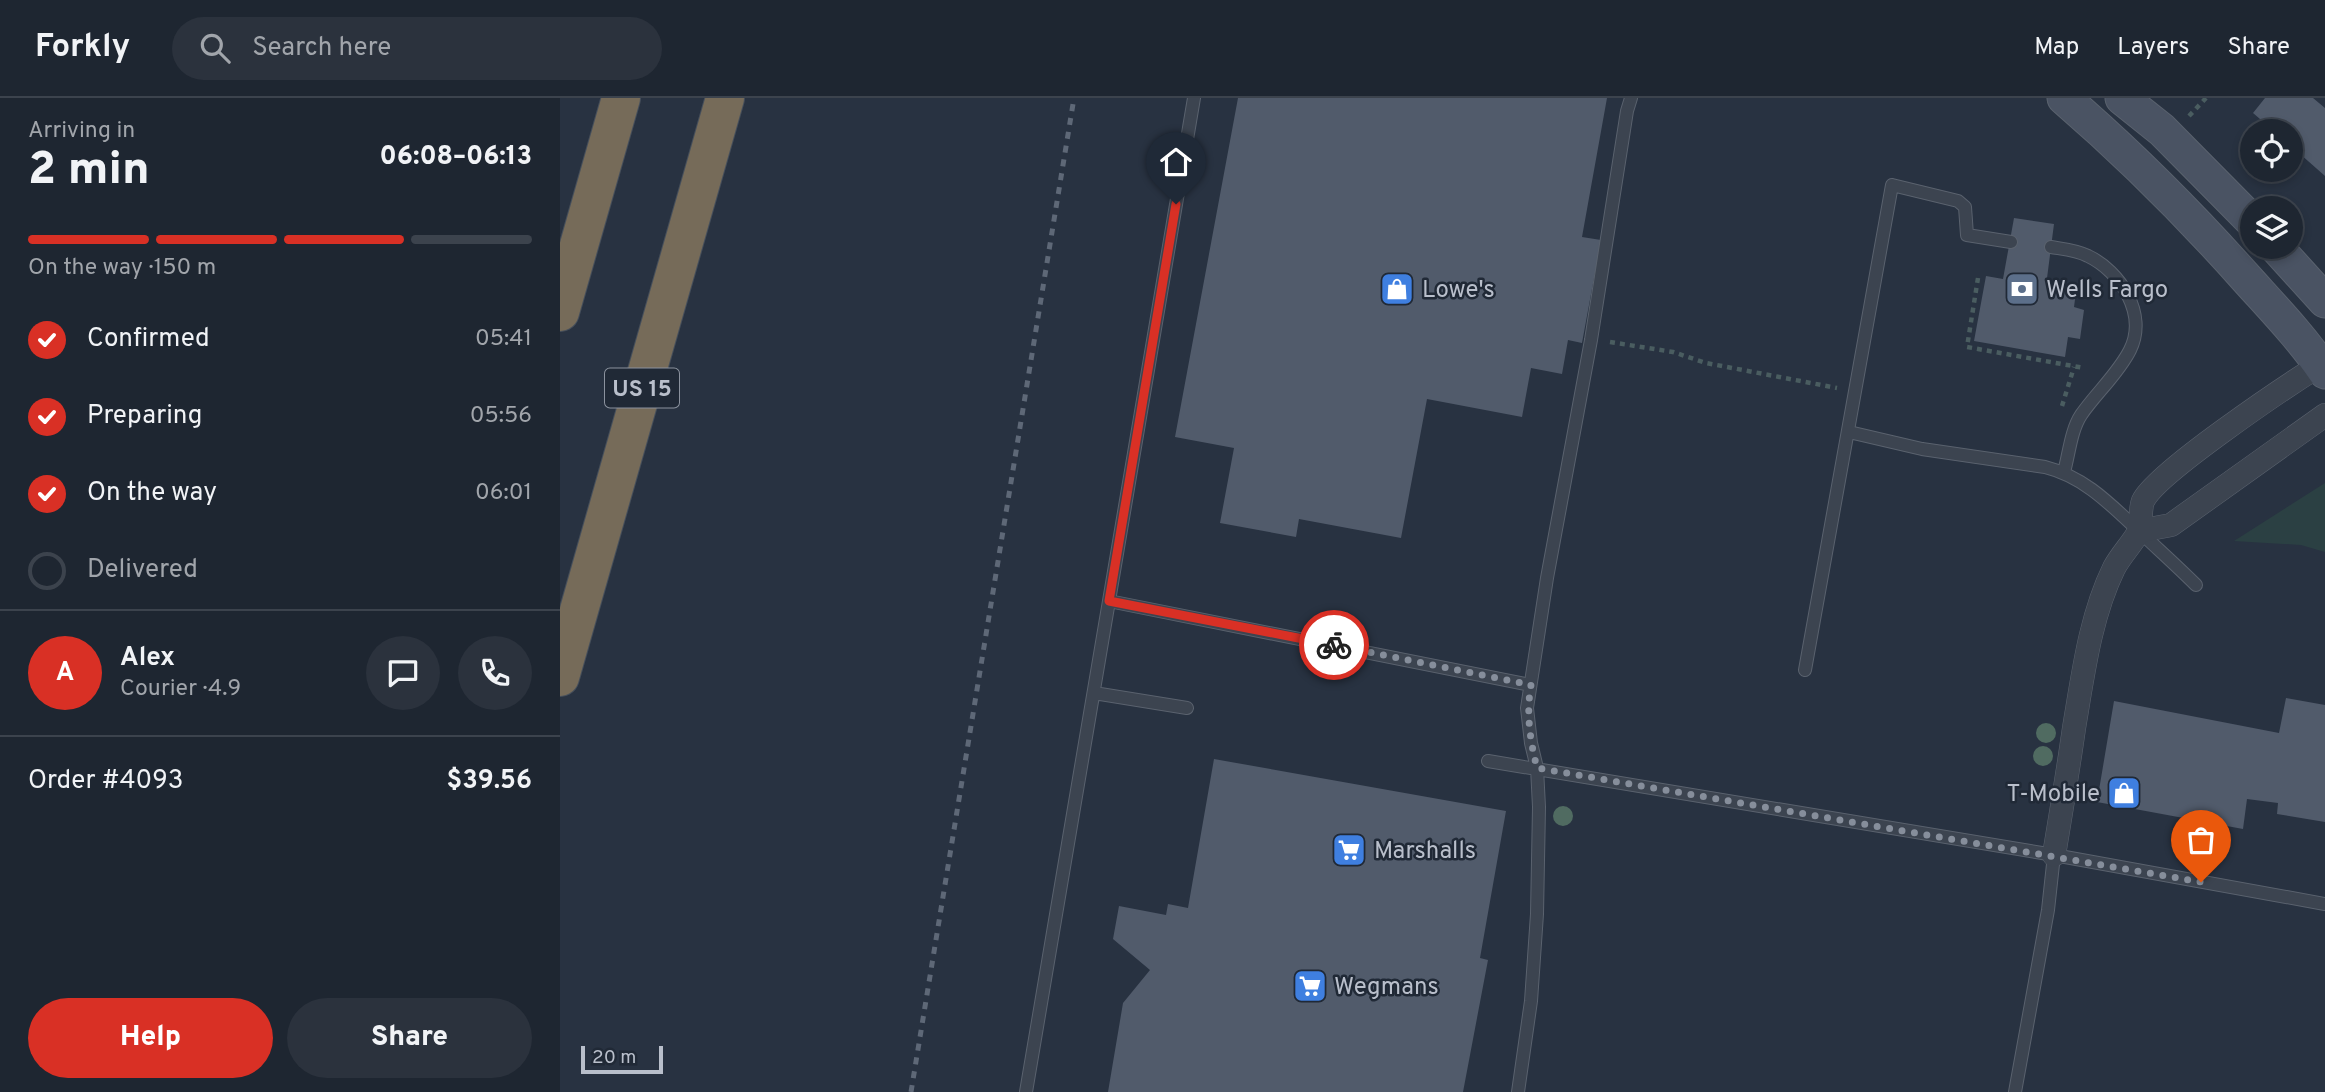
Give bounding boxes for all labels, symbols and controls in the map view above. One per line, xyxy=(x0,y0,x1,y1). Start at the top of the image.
search box xyxy=(172,17,662,80)
text: Forkly xyxy=(35,27,130,69)
icon: search xyxy=(196,29,234,67)
text: Search here xyxy=(252,32,391,65)
text: Map xyxy=(2034,33,2079,63)
text: Layers xyxy=(2117,33,2189,63)
text: Share xyxy=(2227,33,2290,63)
text: Arriving in xyxy=(28,117,135,146)
map controls xyxy=(2240,119,2303,259)
button: locate xyxy=(2240,119,2303,182)
pin xyxy=(1146,132,1206,204)
text: 06:08–06:13 xyxy=(380,141,532,174)
text: 2 min xyxy=(28,142,150,201)
icon: home xyxy=(1157,143,1195,181)
button: layers xyxy=(2240,196,2303,259)
text: On the way · 150 m xyxy=(28,254,216,283)
shop icon: Lowe's xyxy=(1378,270,1416,308)
bank icon: Wells Fargo xyxy=(2003,270,2041,308)
place label: Lowe's xyxy=(1422,276,1495,306)
place label: Wells Fargo xyxy=(2046,276,2168,306)
icon: check xyxy=(28,321,66,359)
text: Confirmed xyxy=(87,323,210,356)
text: 05:41 xyxy=(475,325,532,354)
road number: US 15 xyxy=(605,368,679,408)
icon: check xyxy=(28,398,66,436)
text: Preparing xyxy=(87,400,202,433)
text: 05:56 xyxy=(470,402,532,431)
icon: check xyxy=(28,475,66,513)
text: On the way xyxy=(87,477,217,510)
text: 06:01 xyxy=(475,479,532,508)
text: Delivered xyxy=(87,554,198,587)
courier xyxy=(1299,610,1369,680)
icon: bike xyxy=(1315,626,1353,664)
button: chat xyxy=(366,636,440,710)
button: phone xyxy=(458,636,532,710)
text: Alex xyxy=(120,642,175,675)
text: A xyxy=(56,657,74,690)
text: Courier · 4.9 xyxy=(120,675,241,704)
text: Order #4093 xyxy=(28,765,183,798)
text: $39.56 xyxy=(447,765,532,798)
shop icon: T-Mobile xyxy=(2105,774,2143,812)
place label: T-Mobile xyxy=(2006,780,2100,810)
pin xyxy=(2171,810,2231,882)
icon: bag xyxy=(2182,821,2220,859)
supermarket icon: Marshalls xyxy=(1330,831,1368,869)
place label: Marshalls xyxy=(1374,837,1476,867)
supermarket icon: Wegmans xyxy=(1291,967,1329,1005)
place label: Wegmans xyxy=(1334,973,1439,1003)
button: Help xyxy=(28,998,273,1078)
button: Share xyxy=(287,998,532,1078)
scale bar xyxy=(581,1043,663,1075)
text: 20 m xyxy=(592,1046,636,1070)

